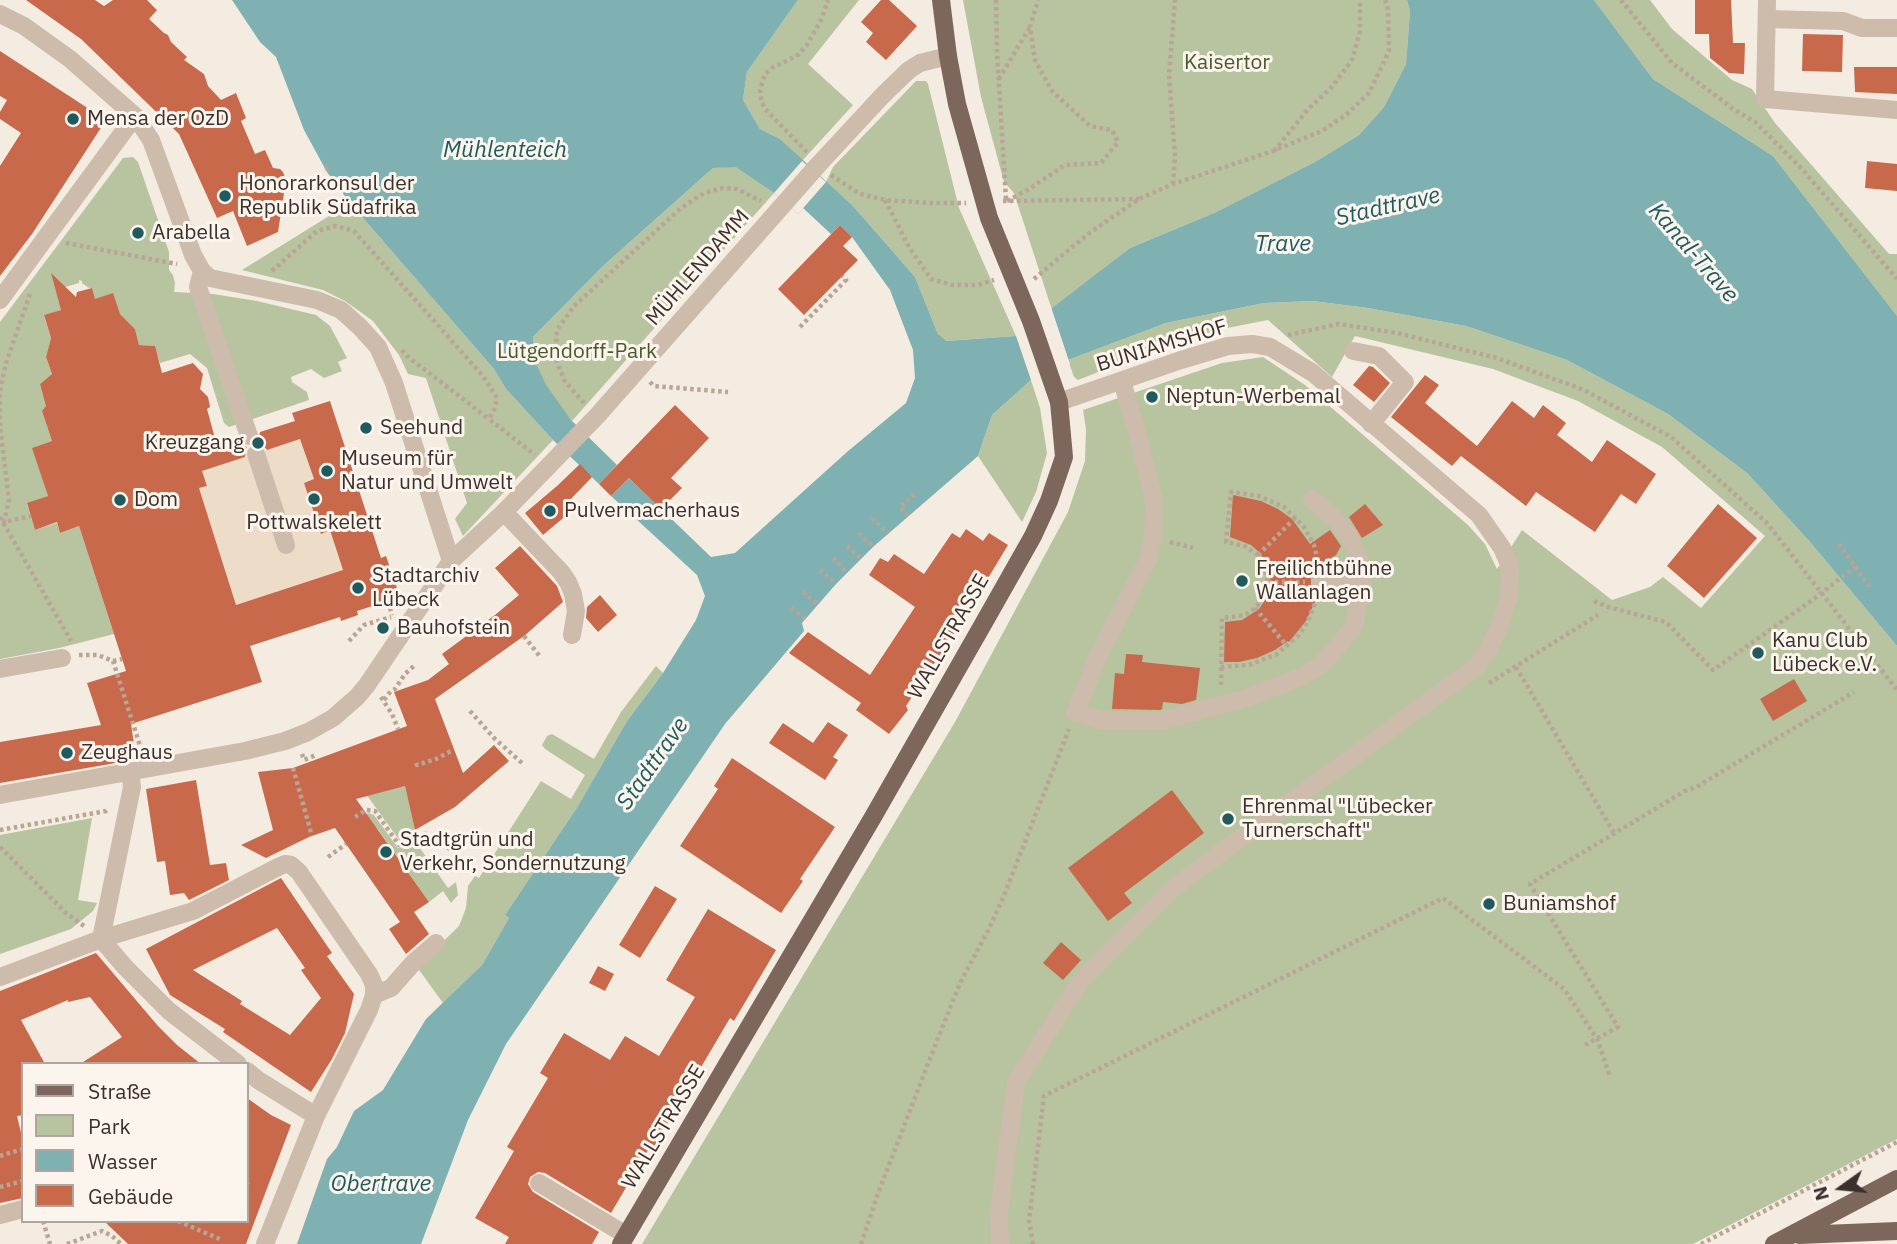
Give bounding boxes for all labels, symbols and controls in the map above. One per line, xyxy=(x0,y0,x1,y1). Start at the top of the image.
park label: Kaisertor xyxy=(1184,50,1270,76)
place label: Mensa der OzD xyxy=(87,106,229,132)
marker: Mensa der OzD xyxy=(65,111,81,127)
water label: Mühlenteich xyxy=(443,136,567,164)
place label: Honorarkonsul der Republik Südafrika xyxy=(239,171,416,221)
water label: Stadttrave xyxy=(1333,182,1443,232)
marker: Honorarkonsul der Republik Südafrika xyxy=(217,188,233,204)
water label: Kanal-Trave xyxy=(1642,198,1744,308)
street label: MÜHLENDAMM xyxy=(641,205,755,331)
place label: Arabella xyxy=(152,220,231,246)
marker: Arabella xyxy=(130,225,146,241)
water label: Trave xyxy=(1255,230,1311,258)
street label: BUNIAMSHOF xyxy=(1094,314,1230,378)
park label: Lütgendorff-Park xyxy=(497,339,657,365)
place label: Neptun-Werbemal xyxy=(1166,384,1340,410)
marker: Neptun-Werbemal xyxy=(1144,389,1160,405)
place label: Seehund xyxy=(380,415,463,441)
marker: Seehund xyxy=(358,420,374,436)
place label: Kreuzgang xyxy=(145,430,244,456)
marker: Kreuzgang xyxy=(250,435,266,451)
place label: Museum für Natur und Umwelt xyxy=(341,446,513,496)
marker: Museum für Natur und Umwelt xyxy=(319,463,335,479)
place label: Dom xyxy=(134,487,178,513)
marker: Pottwalskelett xyxy=(306,491,322,507)
marker: Dom xyxy=(112,492,128,508)
place label: Pulvermacherhaus xyxy=(564,498,740,524)
marker: Pulvermacherhaus xyxy=(542,503,558,519)
place label: Pottwalskelett xyxy=(246,510,382,536)
place label: Freilichtbühne Wallanlagen xyxy=(1256,556,1392,606)
place label: Stadtarchiv Lübeck xyxy=(372,563,479,613)
street label: WALLSTRASSE xyxy=(903,570,995,704)
marker: Freilichtbühne Wallanlagen xyxy=(1234,573,1250,589)
marker: Stadtarchiv Lübeck xyxy=(350,580,366,596)
place label: Bauhofstein xyxy=(397,615,510,641)
marker: Bauhofstein xyxy=(375,620,391,636)
place label: Kanu Club Lübeck e.V. xyxy=(1772,628,1877,678)
marker: Kanu Club Lübeck e.V. xyxy=(1750,645,1766,661)
water label: Stadttrave xyxy=(611,713,695,815)
place label: Zeughaus xyxy=(81,740,173,766)
marker: Zeughaus xyxy=(59,745,75,761)
place label: Ehrenmal "Lübecker Turnerschaft" xyxy=(1242,794,1433,844)
marker: Ehrenmal "Lübecker Turnerschaft" xyxy=(1220,811,1236,827)
place label: Stadtgrün und Verkehr, Sondernutzung xyxy=(400,827,625,877)
marker: Stadtgrün und Verkehr, Sondernutzung xyxy=(378,844,394,860)
place label: Buniamshof xyxy=(1503,891,1616,917)
marker: Buniamshof xyxy=(1481,896,1497,912)
street label: WALLSTRASSE xyxy=(617,1060,711,1194)
legend xyxy=(21,1062,248,1223)
text: Straße xyxy=(88,1077,151,1105)
text: Park xyxy=(88,1112,131,1140)
text: Wasser xyxy=(88,1147,157,1175)
north arrow xyxy=(1806,1153,1876,1223)
water label: Obertrave xyxy=(331,1170,431,1198)
text: Gebäude xyxy=(88,1182,173,1210)
text: N xyxy=(1807,1184,1834,1203)

